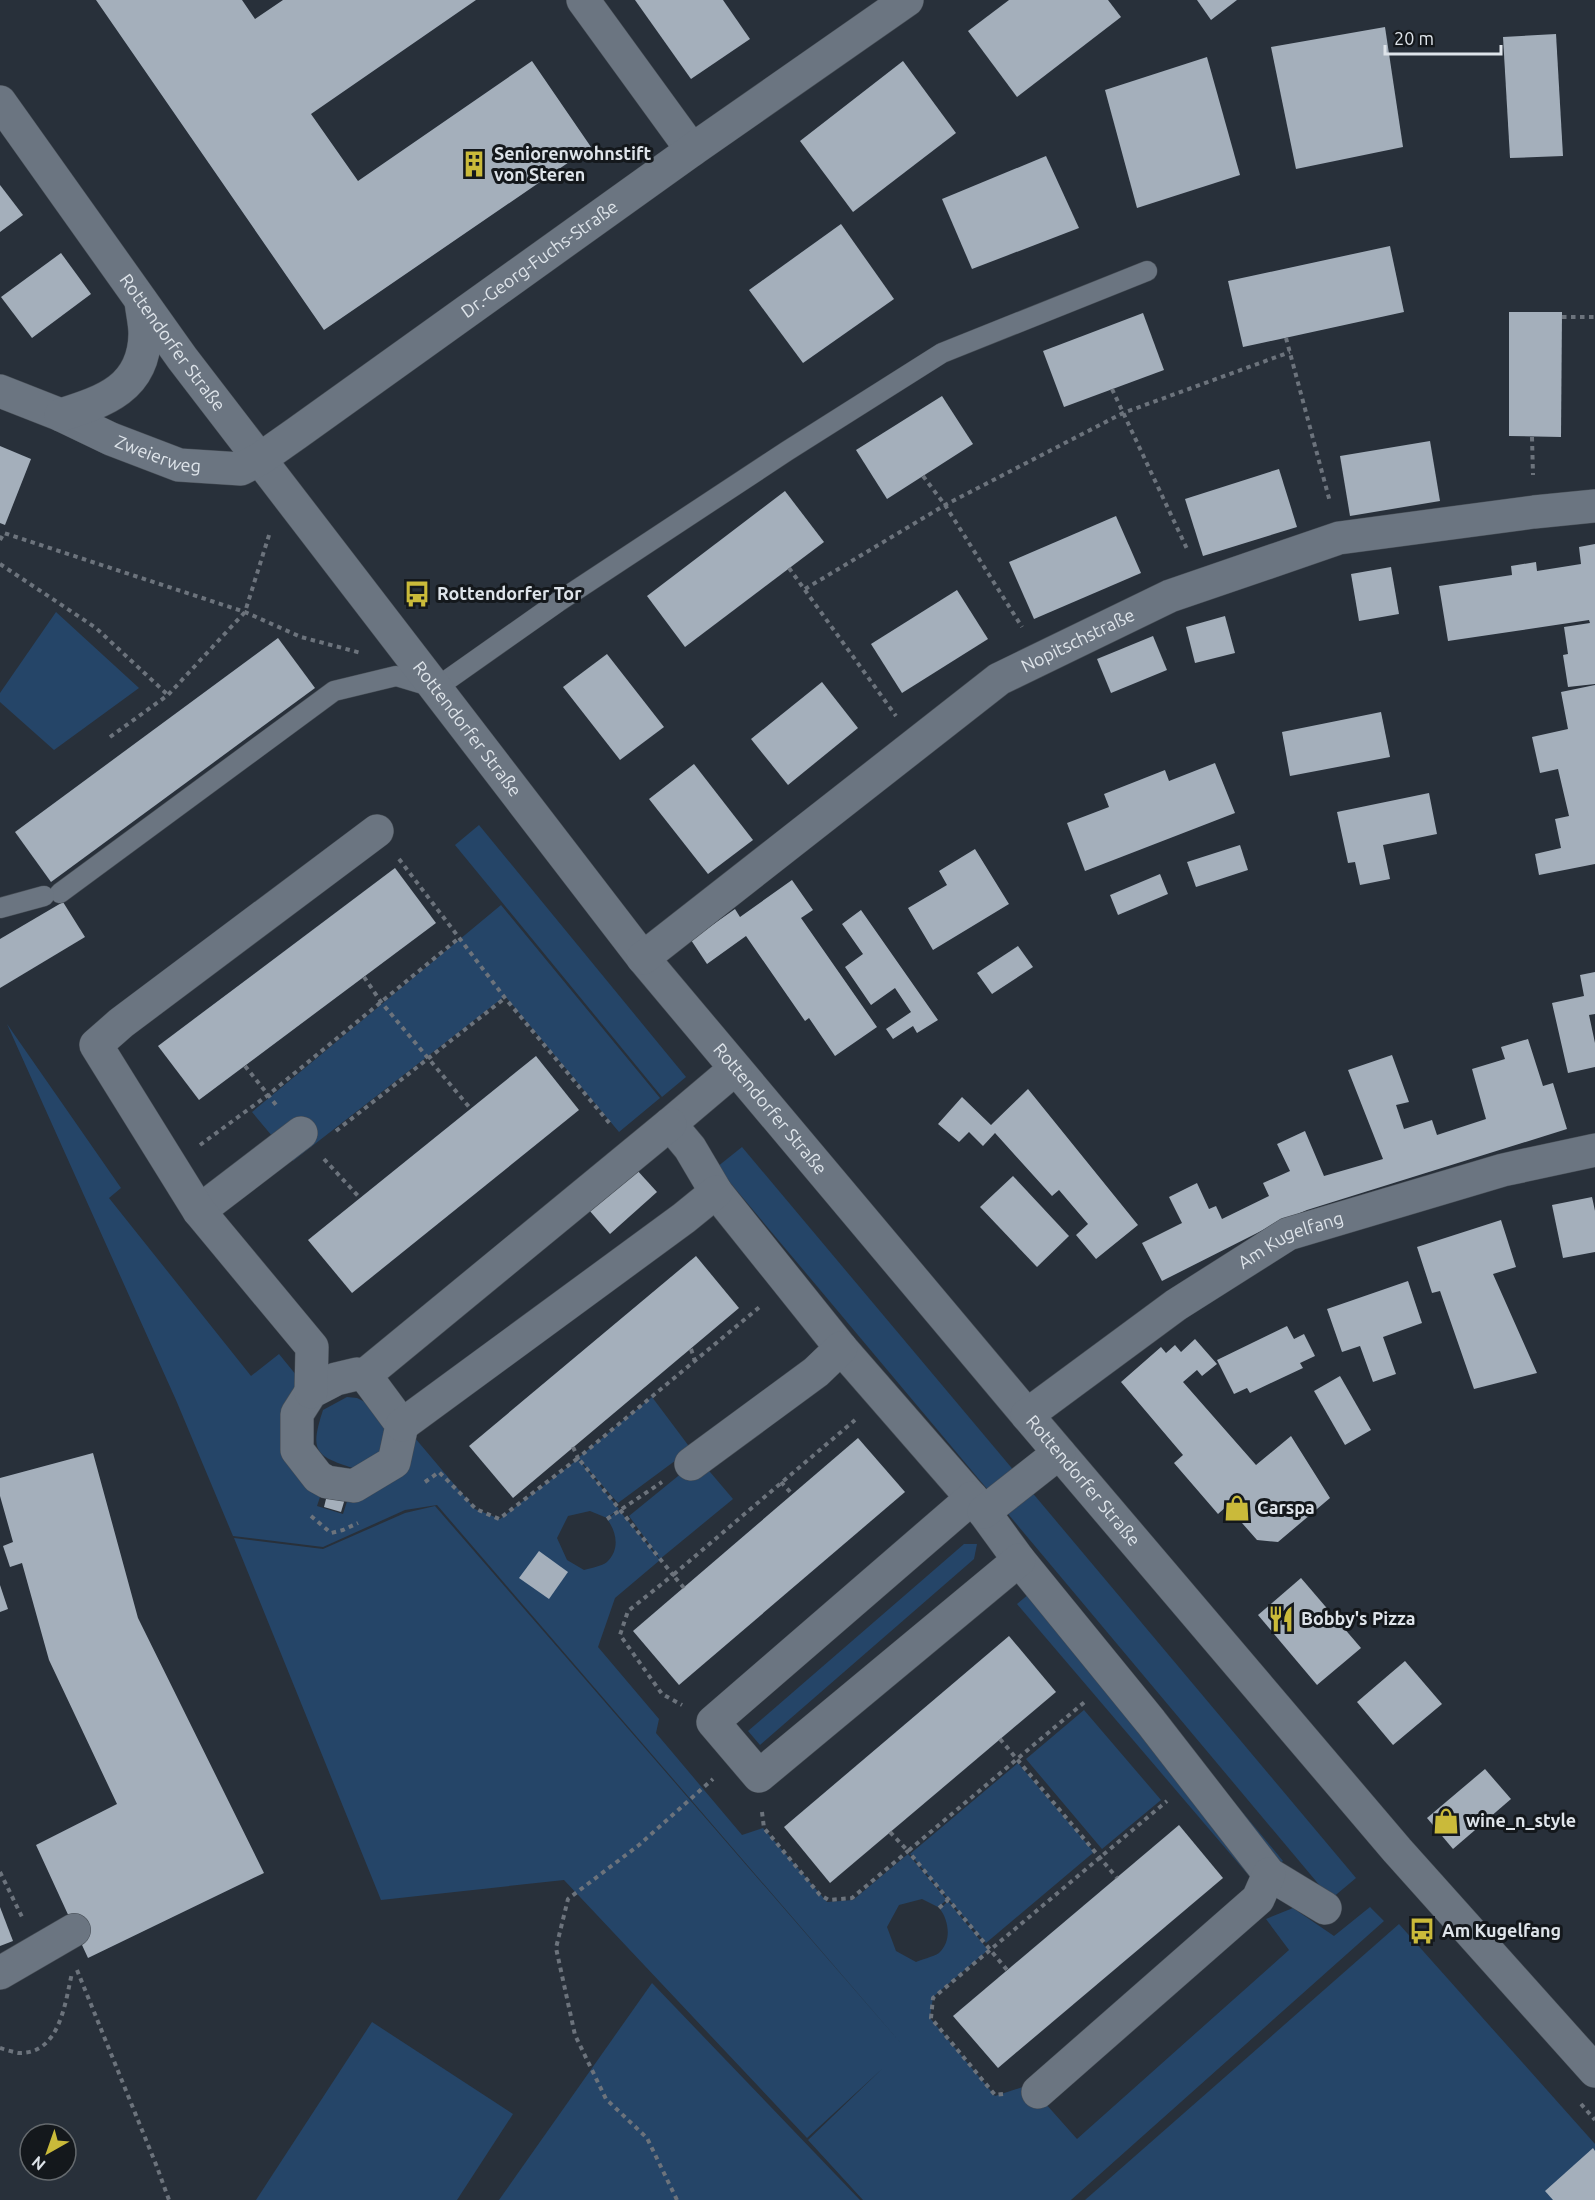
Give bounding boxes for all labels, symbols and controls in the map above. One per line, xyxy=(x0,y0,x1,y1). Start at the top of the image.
scale bar xyxy=(1385,18,1500,56)
text: 20 m xyxy=(1394,28,1434,48)
place label: Seniorenwohnstift von Steren xyxy=(494,143,651,184)
building icon: Seniorenwohnstift von Steren xyxy=(459,149,489,179)
street label: Dr.-Georg-Fuchs-Straße xyxy=(457,196,621,321)
street label: Rottendorfer Straße xyxy=(116,270,230,415)
street label: Zweierweg xyxy=(113,431,202,475)
bus stop icon: Rottendorfer Tor xyxy=(402,579,432,609)
place label: Rottendorfer Tor xyxy=(437,583,582,603)
street label: Nopitschstraße xyxy=(1017,604,1137,676)
street label: Rottendorfer Straße xyxy=(410,657,526,800)
street label: Rottendorfer Straße xyxy=(710,1039,831,1178)
street label: Am Kugelfang xyxy=(1234,1207,1346,1272)
street label: Rottendorfer Straße xyxy=(1023,1411,1145,1549)
shop icon: Carspa xyxy=(1222,1493,1252,1523)
place label: Carspa xyxy=(1257,1497,1315,1517)
restaurant icon: Bobby's Pizza xyxy=(1266,1604,1296,1634)
place label: Bobby's Pizza xyxy=(1301,1608,1415,1628)
shop icon: wine_n_style xyxy=(1431,1806,1461,1836)
place label: wine_n_style xyxy=(1466,1810,1576,1830)
bus stop icon: Am Kugelfang xyxy=(1407,1916,1437,1946)
place label: Am Kugelfang xyxy=(1442,1920,1561,1940)
north arrow xyxy=(18,2122,78,2182)
text: N xyxy=(28,2153,49,2174)

